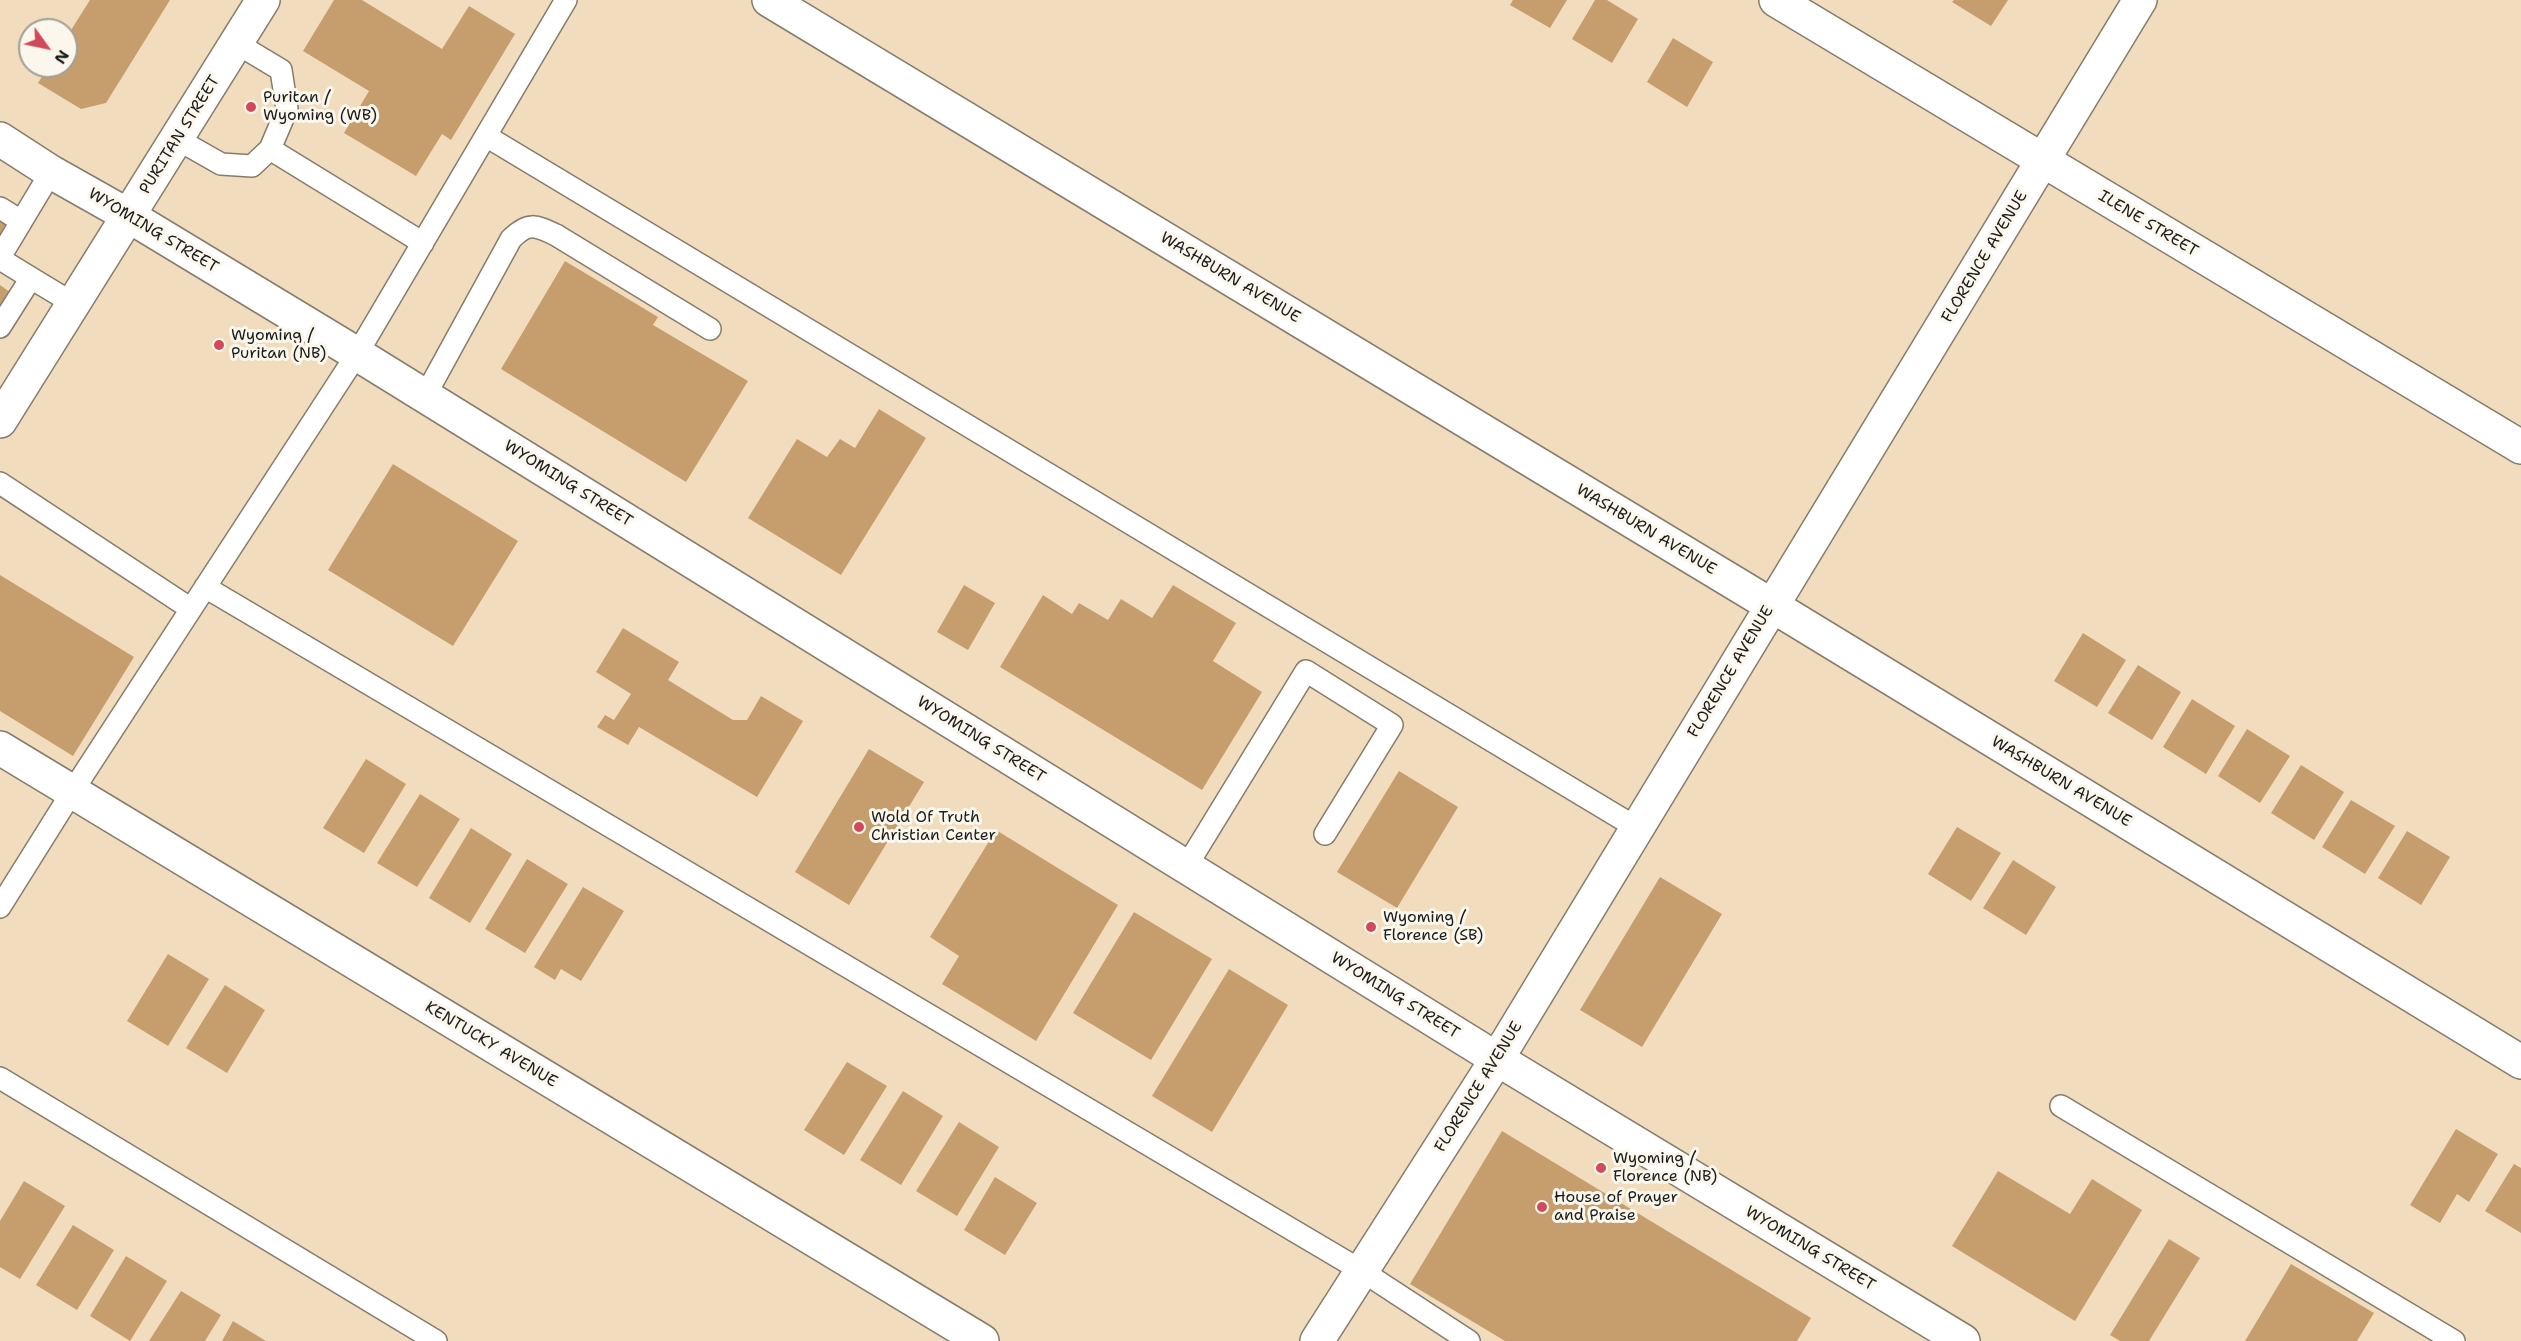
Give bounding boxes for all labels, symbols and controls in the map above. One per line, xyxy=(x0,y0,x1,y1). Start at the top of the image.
north arrow xyxy=(18,18,78,78)
text: N xyxy=(50,46,74,68)
street label: PURITAN STREET xyxy=(136,72,224,198)
place label: Puritan / Wyoming (WB) xyxy=(263,88,377,126)
marker: Puritan / Wyoming (WB) xyxy=(244,100,258,114)
street label: WYOMING STREET xyxy=(84,185,222,277)
street label: ILENE STREET xyxy=(2095,187,2201,261)
street label: FLORENCE AVENUE xyxy=(1938,188,2032,326)
street label: WASHBURN AVENUE xyxy=(1156,229,1304,327)
place label: Wyoming / Puritan (NB) xyxy=(231,326,326,364)
marker: Wyoming / Puritan (NB) xyxy=(212,338,226,352)
street label: WYOMING STREET xyxy=(500,437,636,531)
street label: WASHBURN AVENUE xyxy=(1572,481,1720,579)
street label: FLORENCE AVENUE xyxy=(1684,603,1778,741)
street label: WYOMING STREET xyxy=(913,693,1049,787)
street label: WASHBURN AVENUE xyxy=(1987,733,2135,831)
place label: Wold Of Truth Christian Center xyxy=(871,808,996,846)
marker: Wold Of Truth Christian Center xyxy=(852,820,866,834)
place label: Wyoming / Florence (SB) xyxy=(1383,908,1483,946)
marker: Wyoming / Florence (SB) xyxy=(1364,920,1378,934)
street label: WYOMING STREET xyxy=(1327,949,1463,1043)
street label: KENTUCKY AVENUE xyxy=(421,998,561,1092)
street label: FLORENCE AVENUE xyxy=(1431,1018,1527,1156)
place label: Wyoming / Florence (NB) xyxy=(1613,1149,1717,1187)
marker: Wyoming / Florence (NB) xyxy=(1594,1161,1608,1175)
place label: House of Prayer and Praise xyxy=(1554,1188,1678,1226)
marker: House of Prayer and Praise xyxy=(1535,1200,1549,1214)
street label: WYOMING STREET xyxy=(1741,1203,1879,1295)

